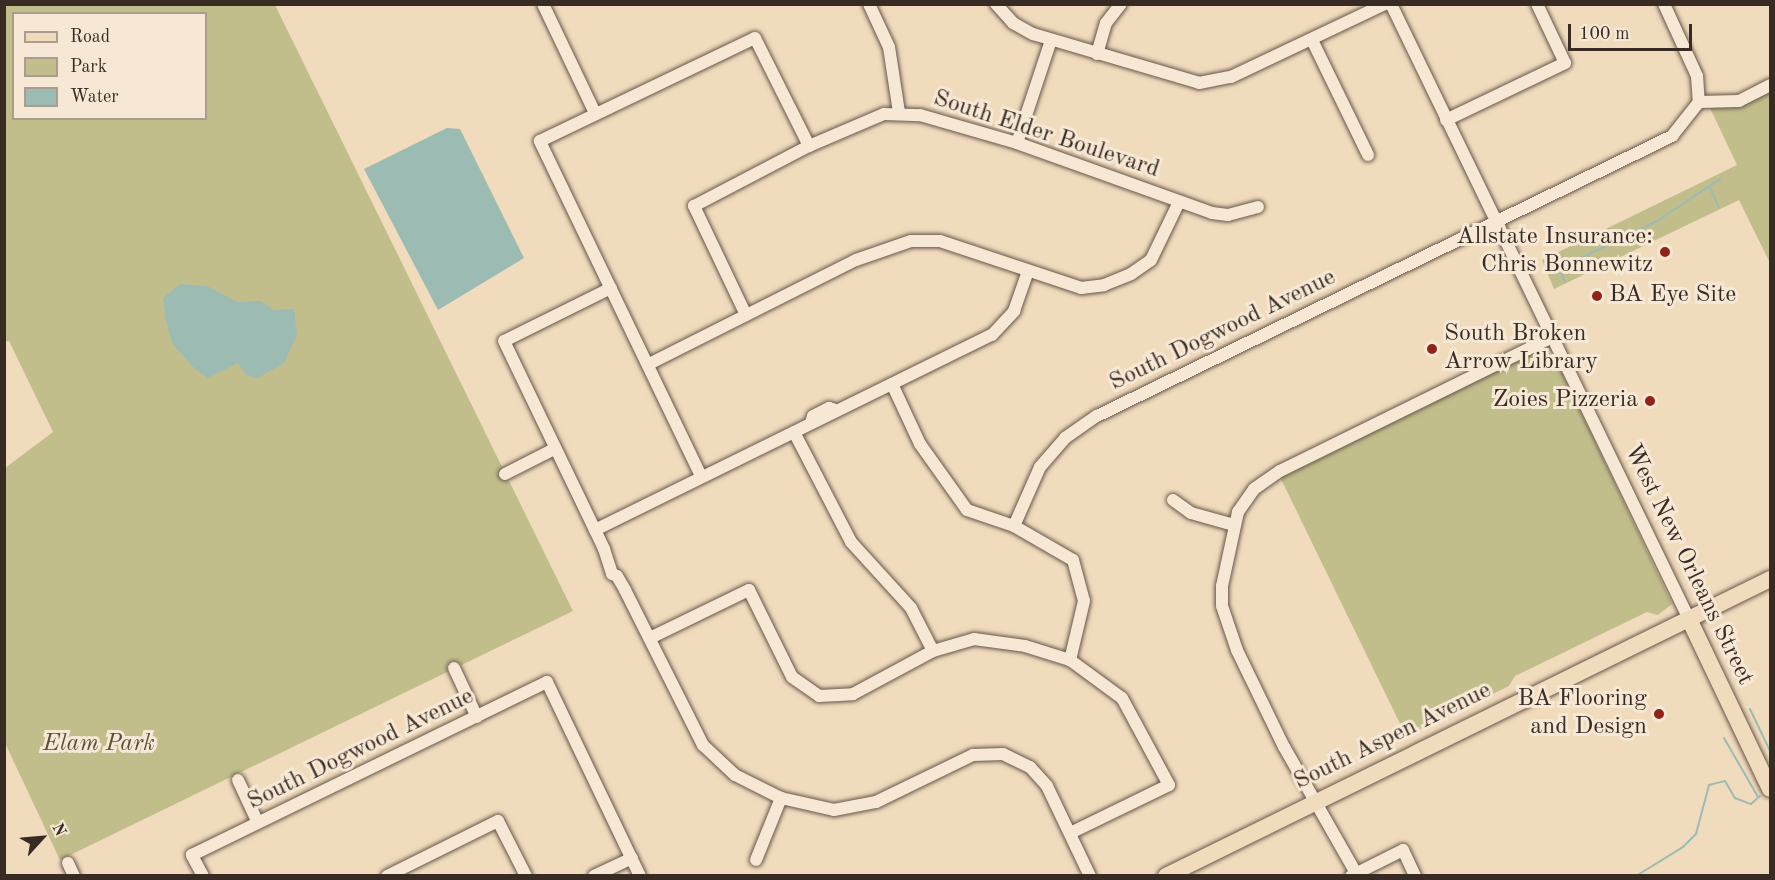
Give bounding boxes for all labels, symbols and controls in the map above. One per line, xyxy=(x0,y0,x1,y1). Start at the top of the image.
legend xyxy=(12,12,207,120)
scale bar xyxy=(1571,12,1696,50)
text: 100 m xyxy=(1579,25,1630,43)
text: Road xyxy=(70,28,110,46)
text: Park xyxy=(70,58,107,76)
street label: South Elder Boulevard xyxy=(929,85,1163,185)
text: Water xyxy=(70,88,119,106)
place label: Allstate Insurance: Chris Bonnewitz xyxy=(1456,224,1653,280)
marker: Allstate Insurance: Chris Bonnewitz xyxy=(1658,245,1672,259)
street label: South Dogwood Avenue xyxy=(1105,264,1341,398)
place label: BA Eye Site xyxy=(1609,282,1736,310)
marker: BA Eye Site xyxy=(1590,289,1604,303)
place label: South Broken Arrow Library xyxy=(1444,321,1598,377)
marker: South Broken Arrow Library xyxy=(1425,342,1439,356)
place label: Zoies Pizzeria xyxy=(1493,387,1638,415)
marker: Zoies Pizzeria xyxy=(1643,394,1657,408)
street label: West New Orleans Street xyxy=(1617,440,1759,690)
street label: South Aspen Avenue xyxy=(1290,677,1496,797)
street label: South Dogwood Avenue xyxy=(243,683,479,817)
place label: BA Flooring and Design xyxy=(1518,686,1647,742)
marker: BA Flooring and Design xyxy=(1652,707,1666,721)
park label: Elam Park xyxy=(43,731,155,759)
north arrow xyxy=(12,808,72,868)
text: N xyxy=(48,821,68,839)

